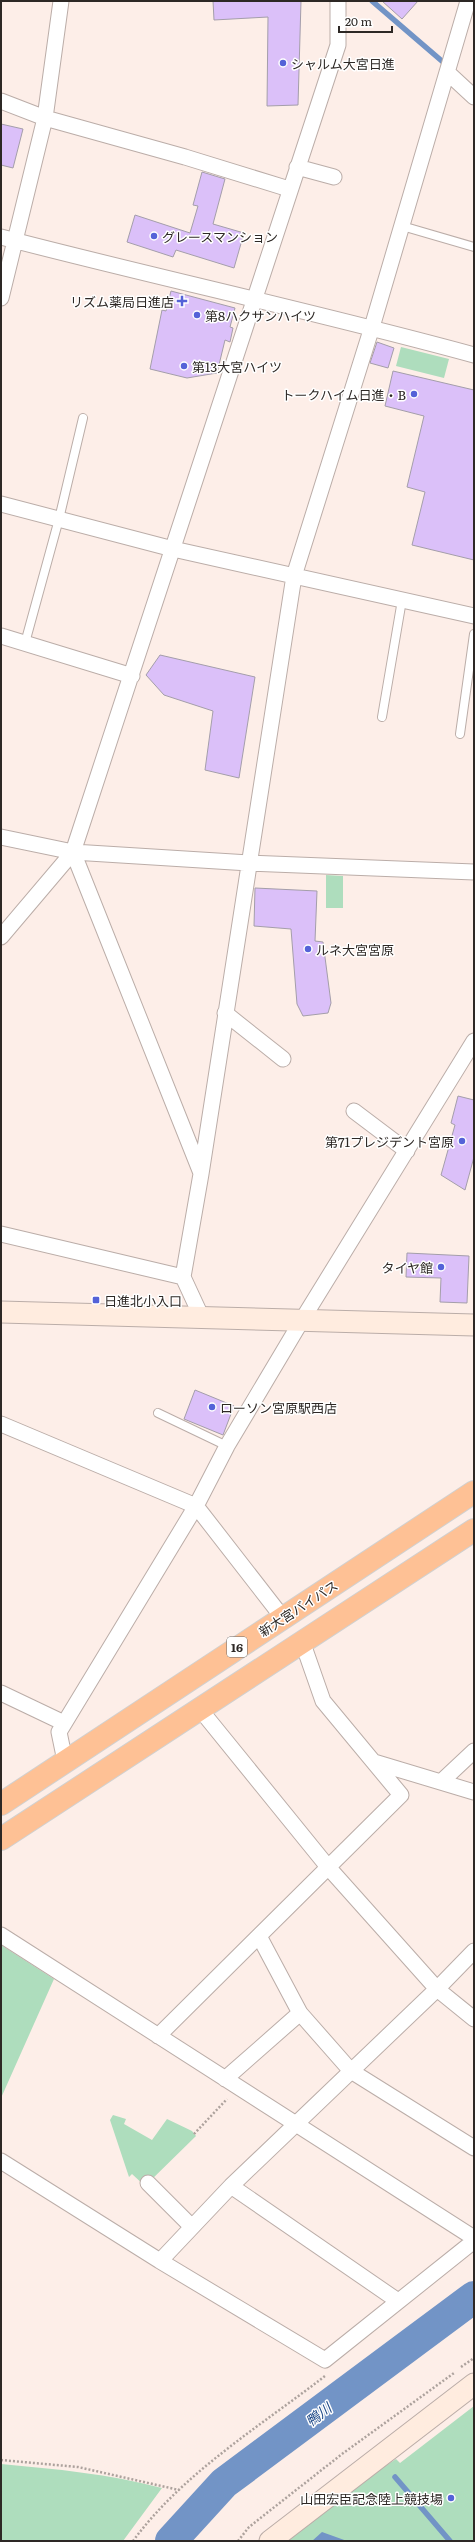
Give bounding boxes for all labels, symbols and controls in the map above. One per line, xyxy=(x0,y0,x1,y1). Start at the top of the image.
scale bar xyxy=(339,8,392,34)
text: 20 m xyxy=(345,12,372,30)
place label: シャルム大宮日進 xyxy=(291,54,395,73)
marker: シャルム大宮日進 xyxy=(278,58,288,68)
place label: グレースマンション xyxy=(162,227,278,246)
marker: グレースマンション xyxy=(149,231,159,241)
place label: リズム薬局日進店 xyxy=(70,292,174,311)
marker: リズム薬局日進店 xyxy=(177,296,187,306)
place label: 第8ハクサンハイツ xyxy=(205,306,316,325)
marker: 第8ハクサンハイツ xyxy=(192,310,202,320)
place label: 第13大宮ハイツ xyxy=(192,357,282,376)
marker: 第13大宮ハイツ xyxy=(179,361,189,371)
place label: トークハイム日進・B xyxy=(282,385,406,404)
marker: トークハイム日進・B xyxy=(409,389,419,399)
place label: ルネ大宮宮原 xyxy=(316,940,394,959)
marker: ルネ大宮宮原 xyxy=(303,944,313,954)
place label: 第71プレジデント宮原 xyxy=(325,1132,454,1151)
marker: 第71プレジデント宮原 xyxy=(457,1136,467,1146)
place label: タイヤ館 xyxy=(381,1258,433,1277)
marker: タイヤ館 xyxy=(436,1262,446,1272)
place label: 日進北小入口 xyxy=(104,1291,182,1310)
marker: 日進北小入口 xyxy=(91,1295,101,1305)
place label: ローソン宮原駅西店 xyxy=(220,1398,337,1417)
marker: ローソン宮原駅西店 xyxy=(207,1402,217,1412)
street label: 新大宮バイパス xyxy=(255,1575,341,1641)
road number: 16 xyxy=(227,1637,247,1657)
water label: 鴨川 xyxy=(301,2396,337,2430)
place label: 山田宏臣記念陸上競技場 xyxy=(300,2489,443,2508)
marker: 山田宏臣記念陸上競技場 xyxy=(446,2493,456,2503)

